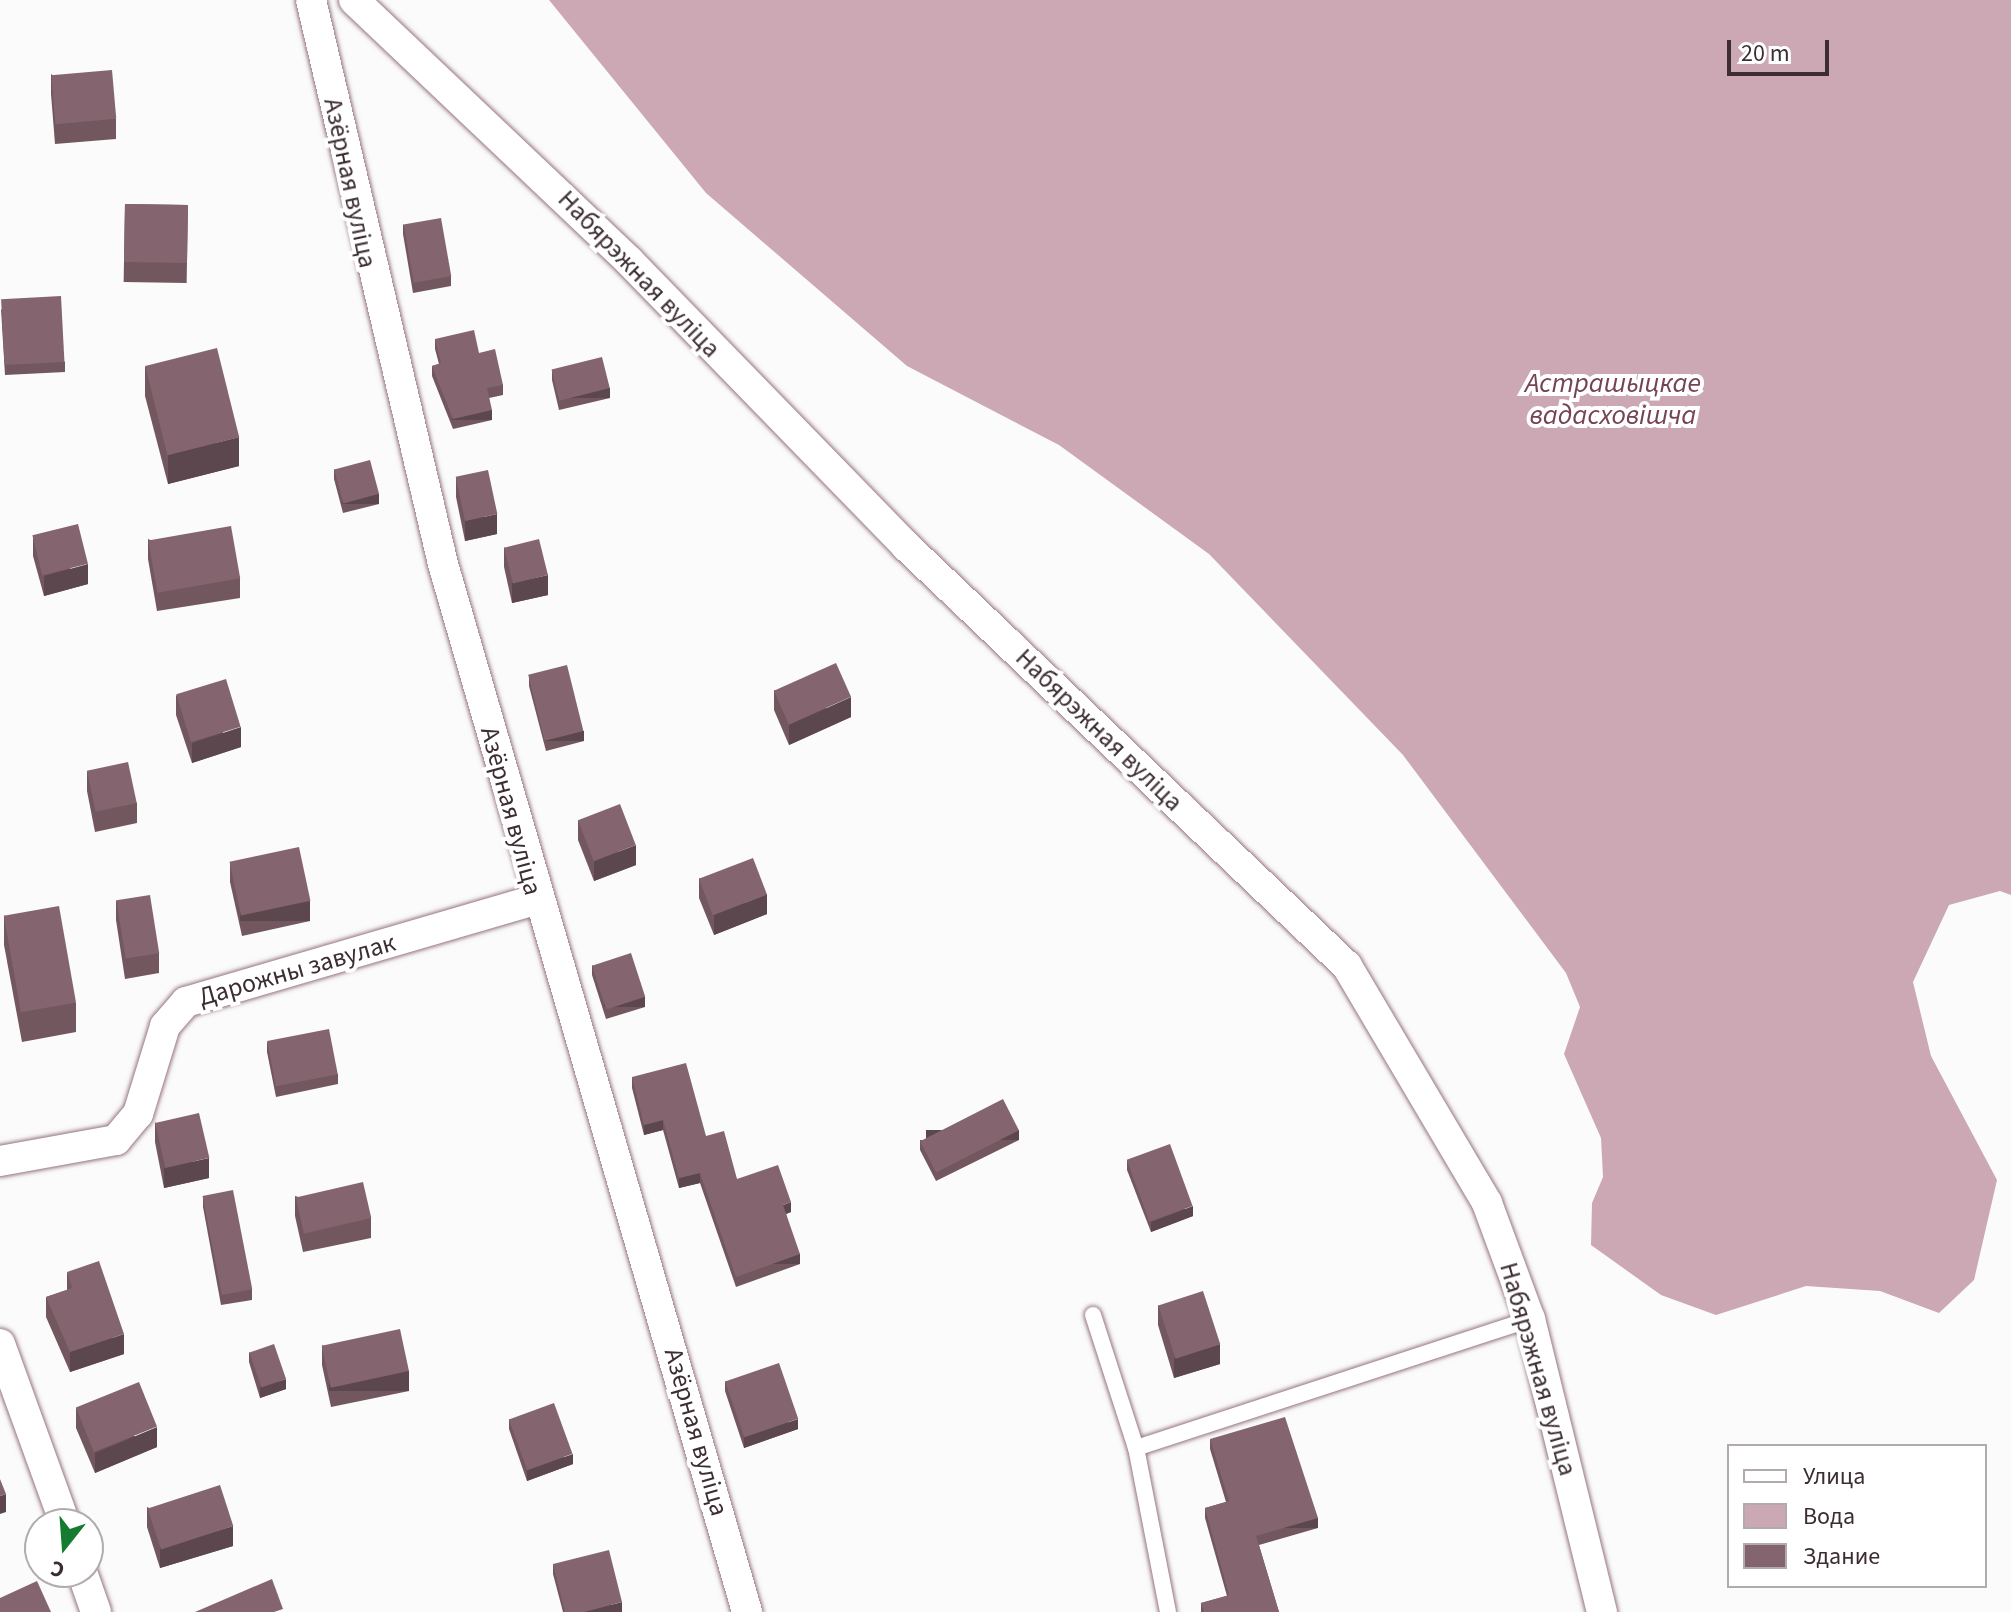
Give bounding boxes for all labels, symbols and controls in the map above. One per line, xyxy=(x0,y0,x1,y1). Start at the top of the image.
scale bar xyxy=(1731,24,1833,74)
text: 20 m xyxy=(1741,36,1790,71)
street label: Азёрная вуліца xyxy=(317,95,383,271)
street label: Набярэжная вуліца xyxy=(551,184,727,364)
water label: Астрашыцкае вадасховішча xyxy=(1525,366,1701,432)
street label: Набярэжная вуліца xyxy=(1009,642,1189,818)
street label: Азёрная вуліца xyxy=(474,723,548,899)
street label: Дарожны завулак xyxy=(195,927,399,1013)
street label: Набярэжная вуліца xyxy=(1493,1259,1583,1479)
street label: Азёрная вуліца xyxy=(657,1345,735,1519)
legend xyxy=(1727,1444,1987,1588)
text: Улица xyxy=(1803,1459,1865,1494)
text: Вода xyxy=(1803,1499,1855,1534)
north arrow xyxy=(24,1508,104,1588)
text: Здание xyxy=(1803,1539,1880,1574)
text: С xyxy=(47,1552,68,1586)

